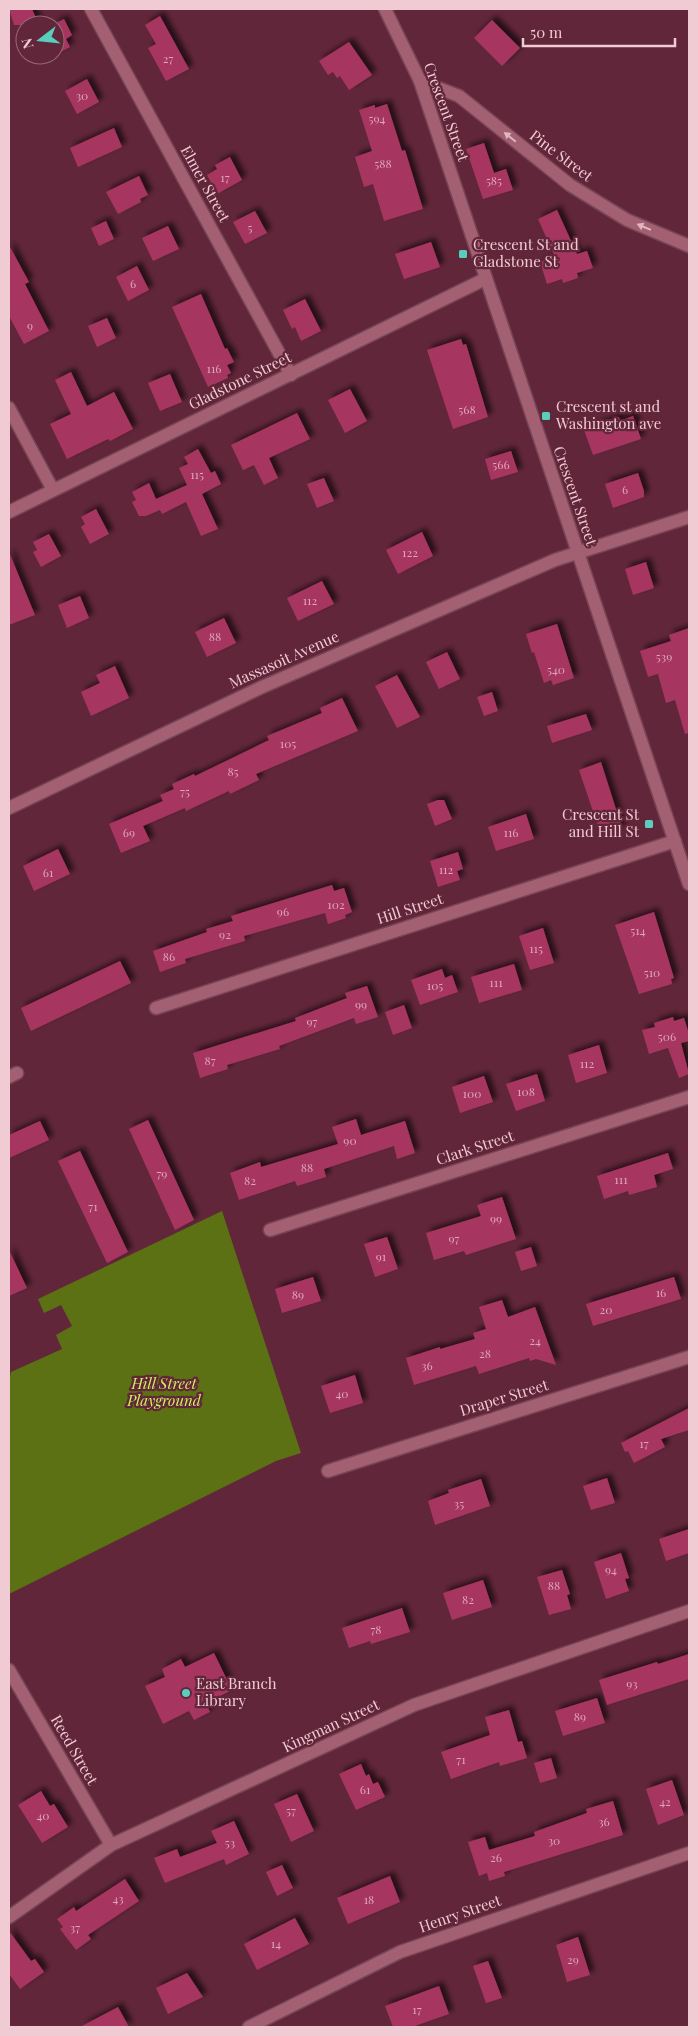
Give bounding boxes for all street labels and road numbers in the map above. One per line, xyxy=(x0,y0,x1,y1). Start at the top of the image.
street label: Crescent Street xyxy=(420,59,474,165)
street label: Pine Street xyxy=(526,125,598,186)
street label: Elmer Street xyxy=(177,142,235,226)
street label: Gladstone Street xyxy=(185,346,295,414)
street label: Crescent Street xyxy=(550,443,603,549)
street label: Massasoit Avenue xyxy=(225,626,342,692)
street label: Hill Street xyxy=(374,888,446,928)
street label: Clark Street xyxy=(433,1125,517,1169)
street label: Draper Street xyxy=(457,1374,551,1420)
street label: Kingman Street xyxy=(279,1694,383,1756)
street label: Reed Street xyxy=(47,1711,103,1789)
street label: Henry Street xyxy=(416,1889,504,1936)

